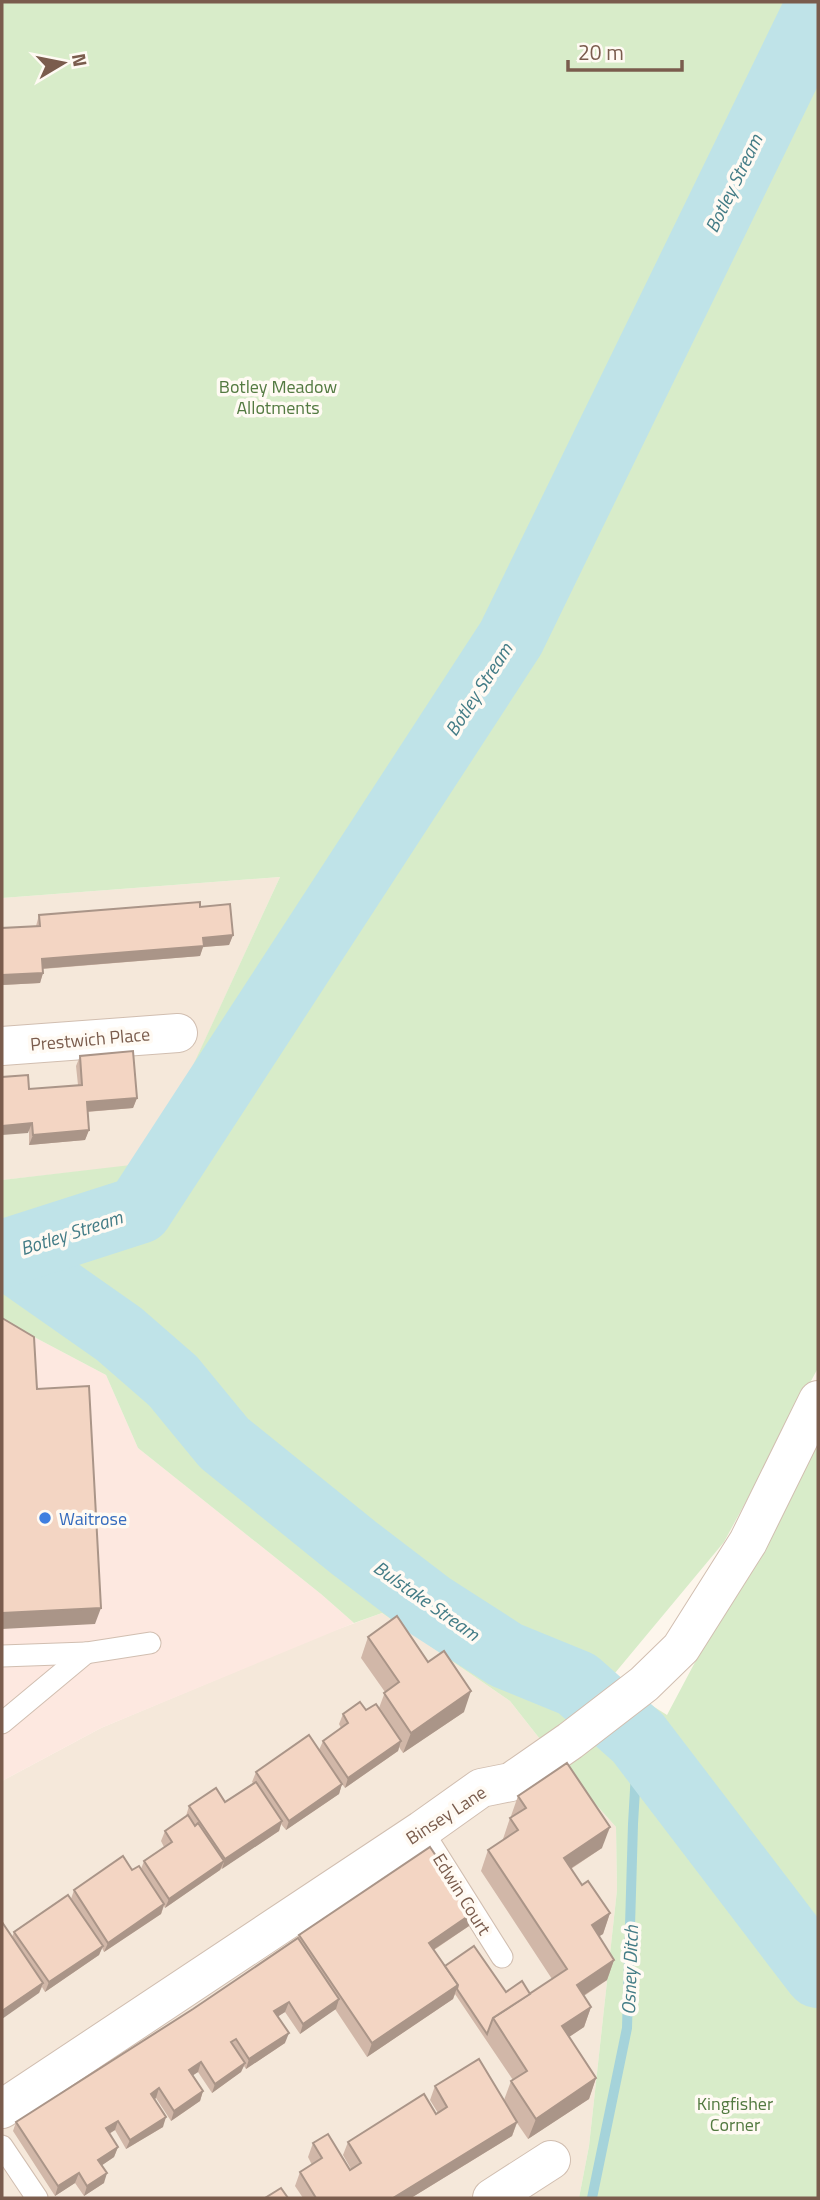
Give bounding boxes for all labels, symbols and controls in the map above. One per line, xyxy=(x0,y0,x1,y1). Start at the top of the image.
north arrow xyxy=(28,28,98,98)
scale bar xyxy=(568,28,682,72)
text: 20 m xyxy=(578,36,624,68)
text: N xyxy=(65,51,96,69)
water label: Botley Stream xyxy=(697,128,770,237)
park label: Botley Meadow Allotments xyxy=(219,373,337,421)
water label: Botley Stream xyxy=(437,636,520,741)
street label: Prestwich Place xyxy=(29,1020,151,1058)
water label: Botley Stream xyxy=(16,1201,127,1262)
place label: Waitrose xyxy=(59,1505,127,1532)
marker: Waitrose xyxy=(37,1510,53,1526)
water label: Bulstake Stream xyxy=(368,1553,487,1648)
street label: Binsey Lane xyxy=(400,1779,492,1851)
street label: Edwin Court xyxy=(426,1848,498,1941)
water label: Osney Ditch xyxy=(613,1924,645,2015)
park label: Kingfisher Corner xyxy=(697,2090,773,2138)

